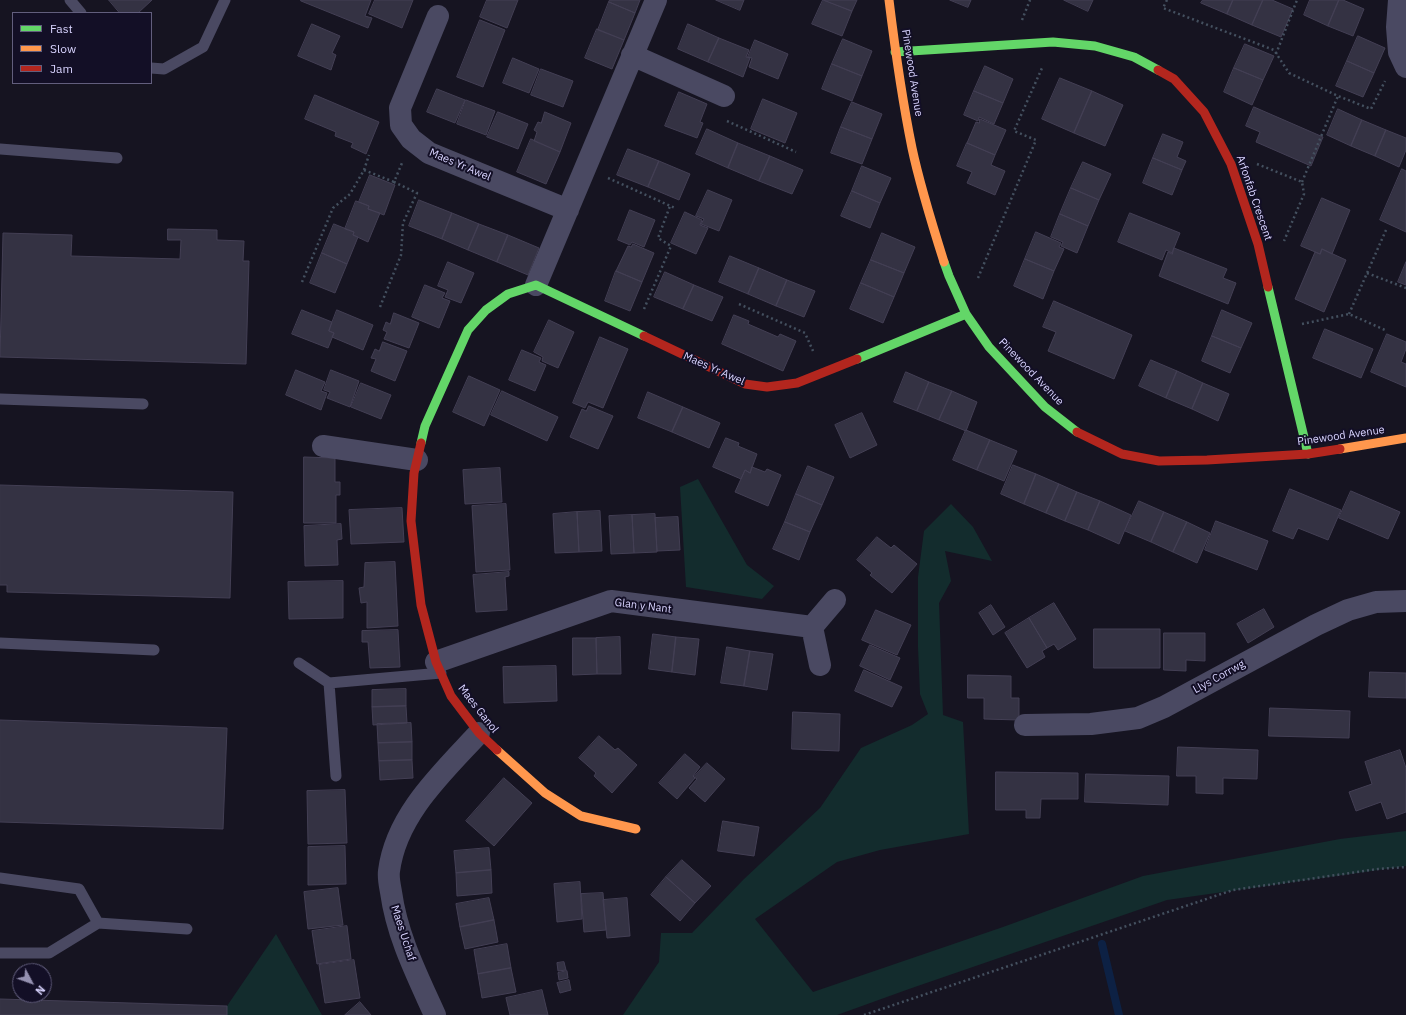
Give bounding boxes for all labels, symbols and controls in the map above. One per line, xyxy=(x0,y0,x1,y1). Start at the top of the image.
legend xyxy=(12,12,152,84)
text: Fast xyxy=(50,21,73,36)
street label: Pinewood Avenue xyxy=(899,28,925,118)
text: Slow xyxy=(50,41,76,56)
text: Jam xyxy=(50,61,73,76)
street label: Maes Yr Awel xyxy=(427,146,493,184)
street label: Arfonfab Crescent xyxy=(1233,154,1275,242)
street label: Pinewood Avenue xyxy=(996,336,1066,408)
street label: Maes Yr Awel xyxy=(681,350,747,388)
street label: Pinewood Avenue xyxy=(1296,423,1386,449)
street label: Glan y Nant xyxy=(614,596,672,616)
street label: Llys Corrwg xyxy=(1191,657,1247,697)
street label: Maes Ganol xyxy=(455,682,501,736)
street label: Maes Uchaf xyxy=(388,904,418,962)
north arrow xyxy=(12,963,52,1003)
text: N xyxy=(32,983,48,998)

